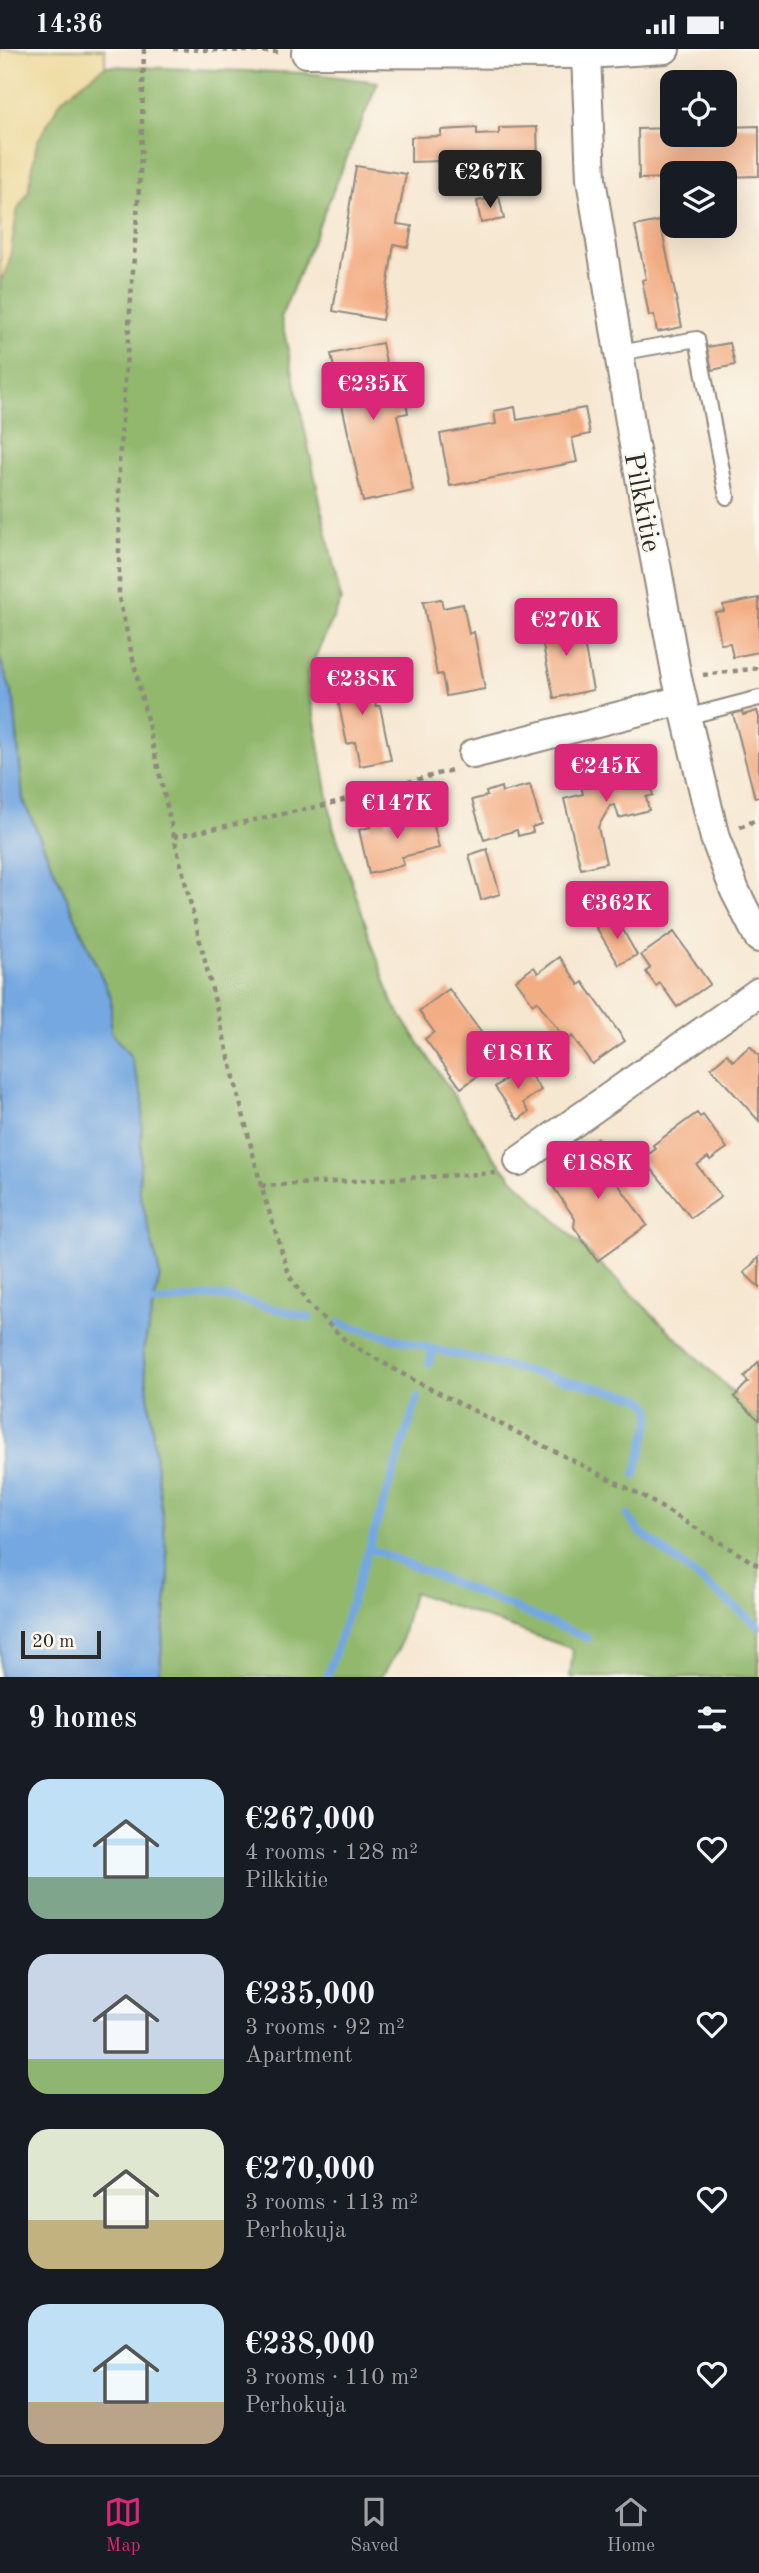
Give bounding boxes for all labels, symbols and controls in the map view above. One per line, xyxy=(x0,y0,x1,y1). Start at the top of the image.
text: 14:36 xyxy=(35,12,103,38)
map controls xyxy=(660,70,737,238)
button: locate xyxy=(660,70,737,147)
pin: €267K xyxy=(441,151,539,210)
text: €267K xyxy=(454,161,526,184)
button: layers xyxy=(660,161,737,238)
pin: €235K xyxy=(324,363,422,422)
text: €235K xyxy=(337,373,409,396)
street label: Pilkkitie xyxy=(618,450,664,555)
pin: €270K xyxy=(517,599,615,658)
text: €270K xyxy=(530,609,602,632)
pin: €238K xyxy=(313,657,411,717)
text: €238K xyxy=(326,668,398,691)
pin: €245K xyxy=(557,745,655,804)
text: €245K xyxy=(570,755,642,778)
pin: €147K xyxy=(348,781,446,841)
text: €147K xyxy=(361,792,433,815)
pin: €362K xyxy=(568,881,666,941)
text: €362K xyxy=(581,892,653,915)
pin: €181K xyxy=(469,1031,567,1091)
text: €181K xyxy=(482,1042,554,1065)
pin: €188K xyxy=(549,1141,647,1201)
text: €188K xyxy=(562,1152,634,1175)
scale bar xyxy=(21,1628,102,1660)
text: 20 m xyxy=(32,1633,74,1652)
icon: filters xyxy=(693,1700,731,1738)
text: 9 homes xyxy=(28,1704,137,1734)
text: €267,000 xyxy=(245,1805,375,1835)
icon: home xyxy=(84,1807,168,1891)
icon: heart xyxy=(693,1830,731,1868)
text: 4 rooms · 128 m² xyxy=(245,1841,418,1864)
text: Pilkkitie xyxy=(245,1869,328,1892)
text: €235,000 xyxy=(245,1980,375,2010)
icon: home xyxy=(84,1982,168,2066)
icon: heart xyxy=(693,2005,731,2043)
text: 3 rooms · 92 m² xyxy=(245,2016,405,2039)
text: Apartment xyxy=(245,2044,353,2067)
text: €270,000 xyxy=(245,2155,375,2185)
icon: home xyxy=(84,2157,168,2241)
icon: heart xyxy=(693,2180,731,2218)
text: 3 rooms · 113 m² xyxy=(245,2191,418,2214)
text: Perhokuja xyxy=(245,2219,346,2242)
text: €238,000 xyxy=(245,2330,375,2360)
icon: home xyxy=(84,2332,168,2416)
icon: heart xyxy=(693,2355,731,2393)
text: 3 rooms · 110 m² xyxy=(245,2366,418,2389)
text: Perhokuja xyxy=(245,2394,346,2417)
tab: Map xyxy=(104,2493,142,2558)
tab: Saved xyxy=(350,2493,399,2558)
tab: Home xyxy=(607,2493,655,2558)

